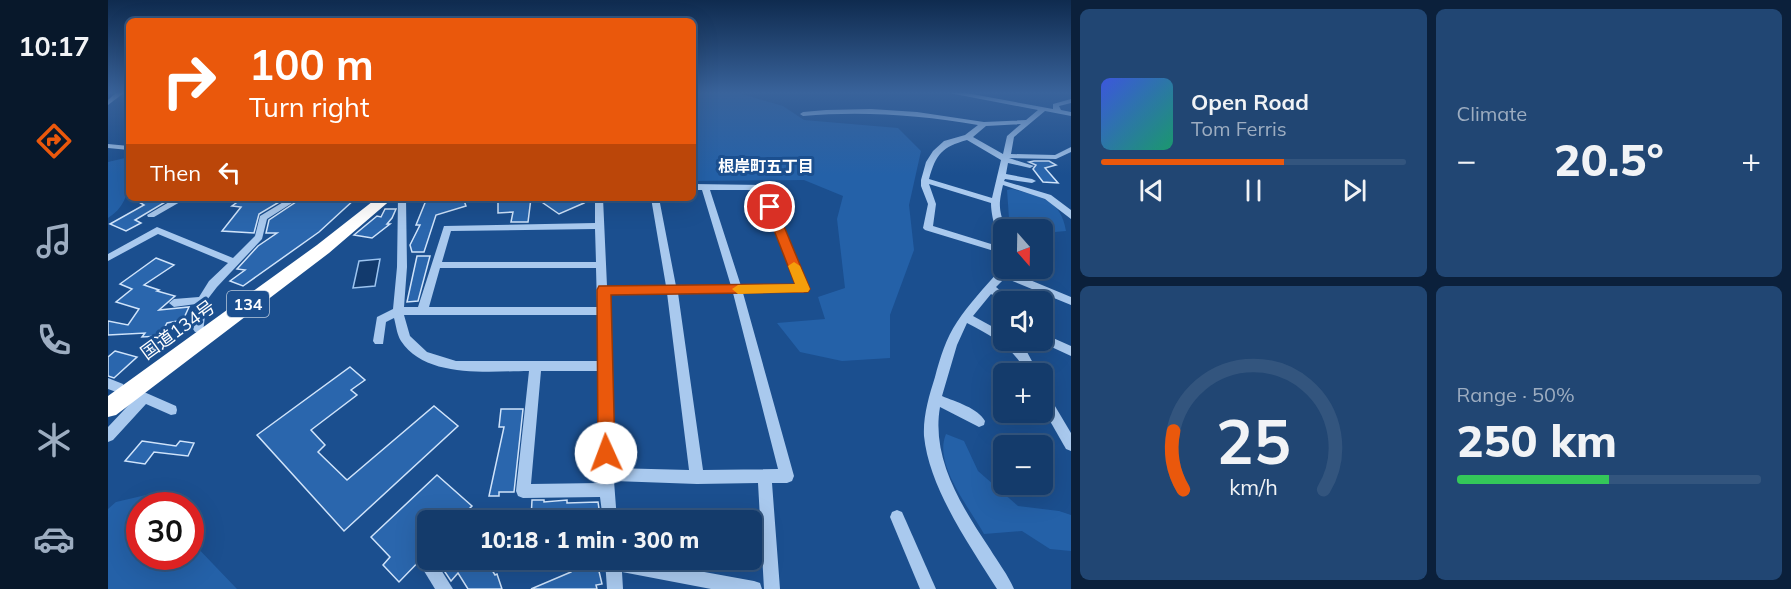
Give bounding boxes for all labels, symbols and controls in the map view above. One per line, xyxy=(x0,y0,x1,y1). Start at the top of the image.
text: 10:17 xyxy=(18,29,90,63)
text: 100 m xyxy=(249,38,374,91)
icon: right xyxy=(150,42,228,120)
text: Open Road xyxy=(1191,88,1309,116)
text: Turn right xyxy=(249,90,369,124)
text: Climate xyxy=(1457,101,1527,126)
text: Tom Ferris xyxy=(1191,116,1287,141)
icon: directions xyxy=(33,120,75,162)
text: 20.5° xyxy=(1554,131,1664,187)
text: − xyxy=(1457,139,1476,180)
text: + xyxy=(1741,139,1761,180)
icon: left xyxy=(213,156,246,189)
district label: 根岸町五丁目 xyxy=(718,156,814,176)
text: Then xyxy=(150,159,201,187)
icon: previous xyxy=(1135,174,1168,207)
icon: pause xyxy=(1237,174,1270,207)
icon: next xyxy=(1338,174,1371,207)
pin xyxy=(744,181,795,232)
icon: arrive xyxy=(753,190,786,223)
north arrow xyxy=(993,219,1053,279)
map controls xyxy=(993,219,1053,495)
icon: music xyxy=(33,220,75,262)
road number: 134 xyxy=(227,291,269,317)
button: sound xyxy=(993,291,1053,351)
street label: 国道134号 xyxy=(136,295,219,364)
icon: phone xyxy=(33,319,75,361)
button: + xyxy=(993,363,1053,423)
text: Range · 50% xyxy=(1457,382,1575,407)
text: 25 xyxy=(1216,401,1291,480)
text: 250 km xyxy=(1457,412,1617,468)
icon: climate xyxy=(33,419,75,461)
position arrow xyxy=(574,421,638,485)
button: − xyxy=(993,435,1053,495)
text: km/h xyxy=(1229,473,1277,500)
speed limit sign: 30 xyxy=(126,492,204,570)
icon: car xyxy=(33,518,75,560)
text: 10:18 · 1 min · 300 m xyxy=(480,526,699,554)

